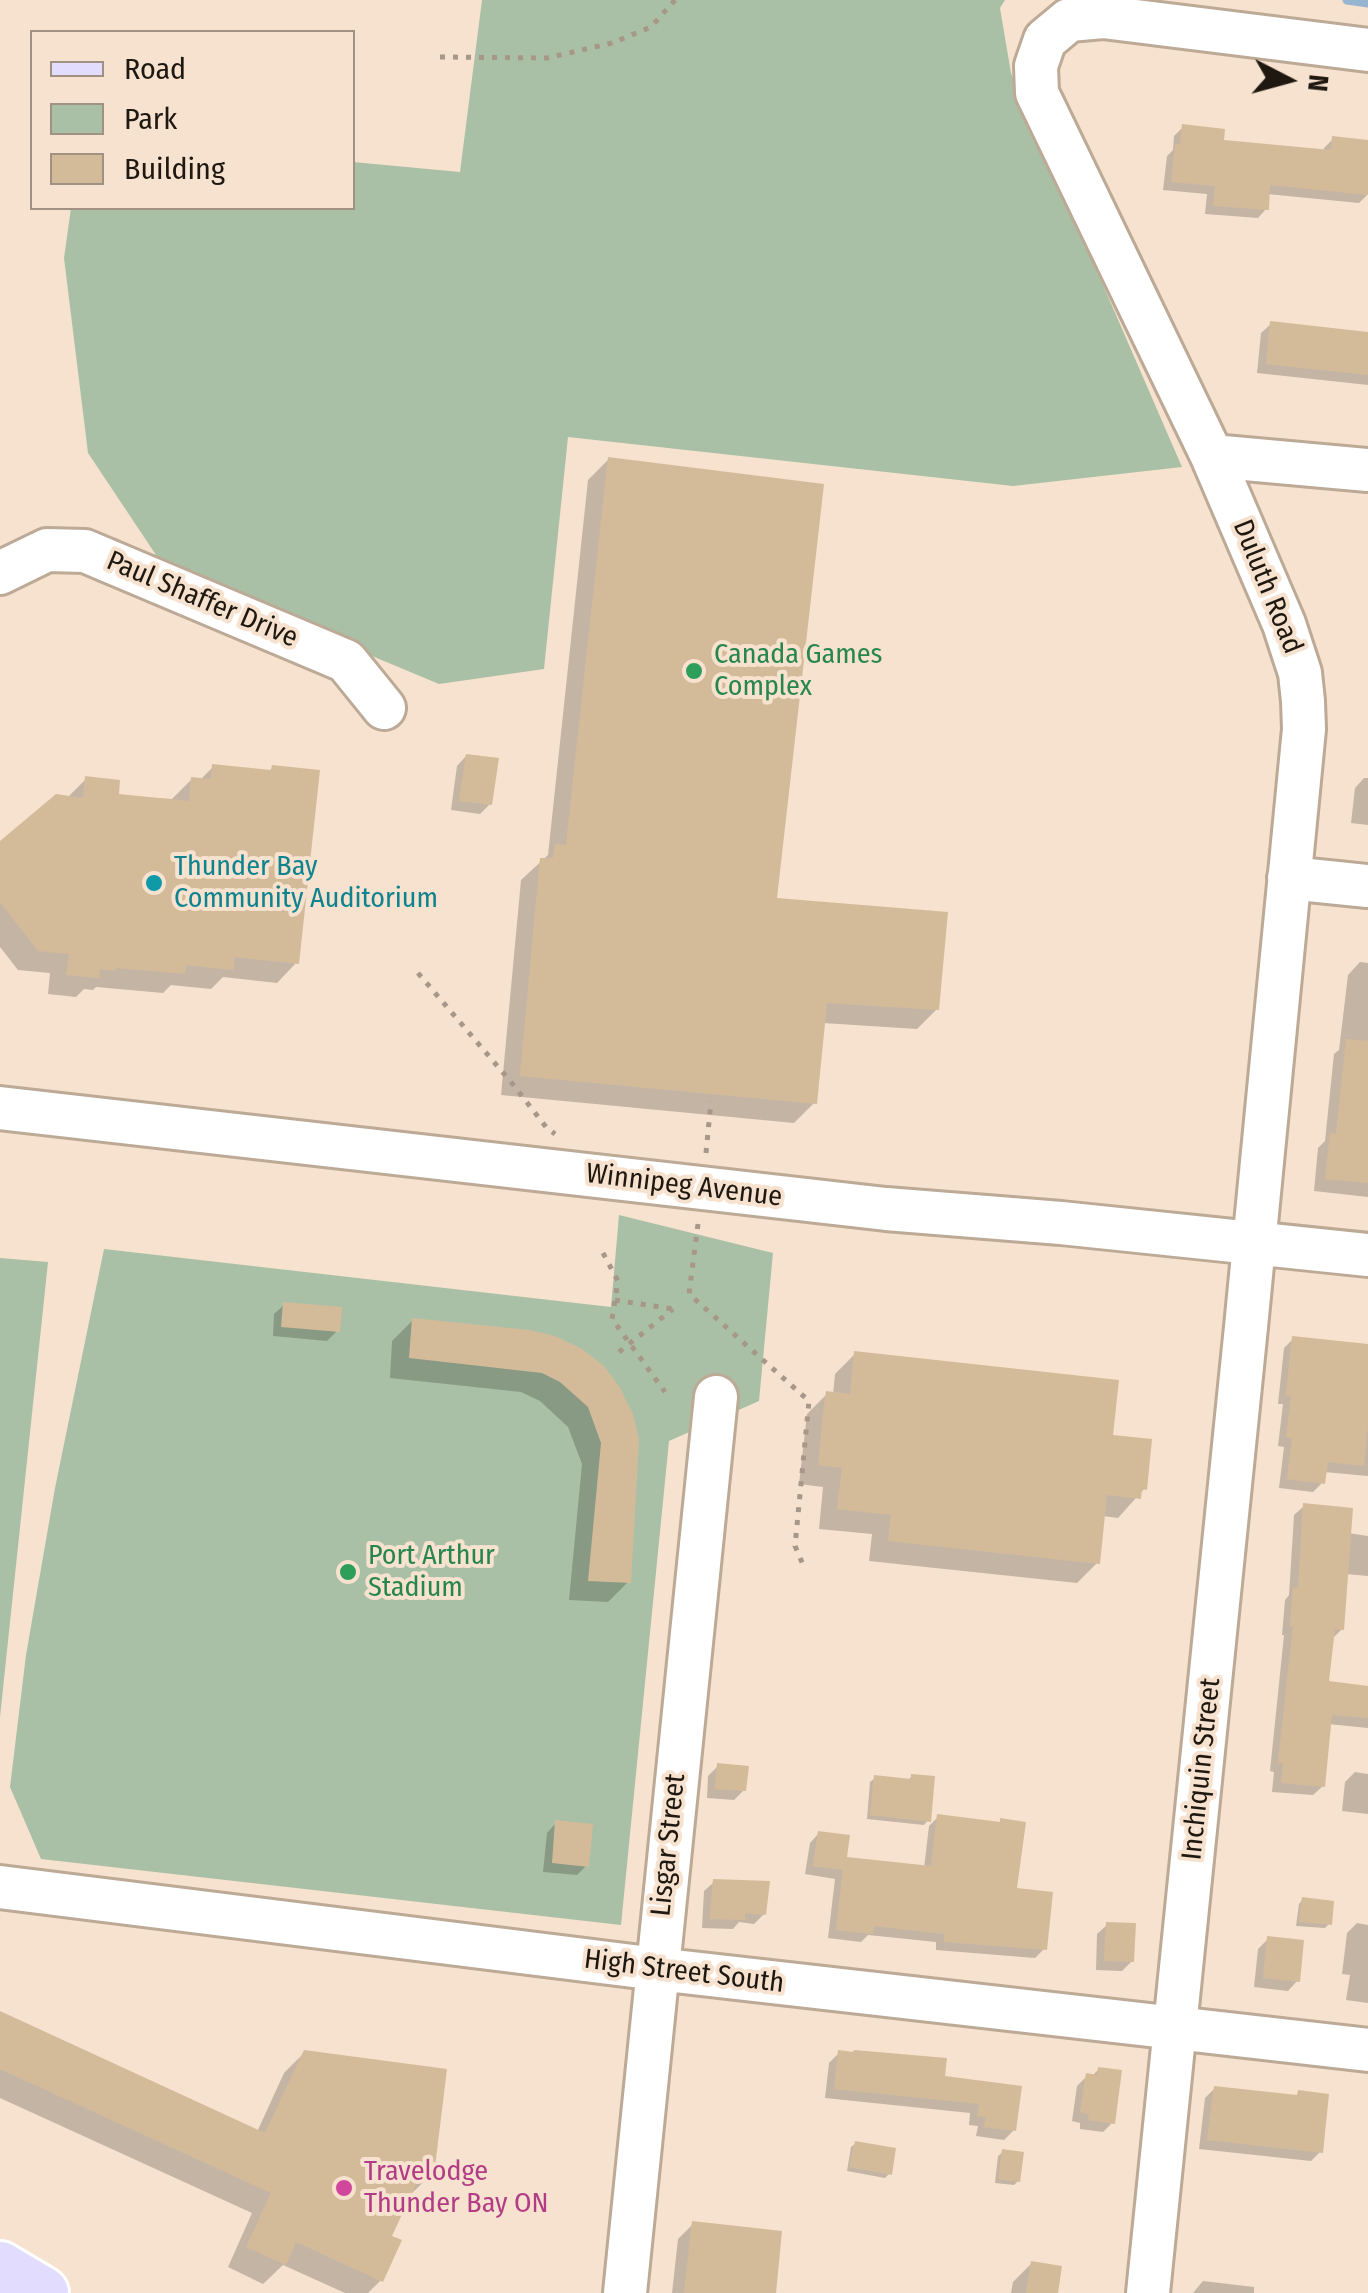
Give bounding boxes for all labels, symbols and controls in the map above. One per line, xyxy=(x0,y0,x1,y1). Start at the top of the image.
legend xyxy=(30,30,355,210)
north arrow xyxy=(1238,30,1338,130)
text: Road xyxy=(124,51,186,87)
text: N xyxy=(1301,73,1336,93)
text: Park xyxy=(124,101,177,137)
text: Building xyxy=(124,151,225,187)
street label: Duluth Road xyxy=(1225,515,1309,659)
street label: Paul Shaffer Drive xyxy=(101,545,303,655)
place label: Canada Games Complex xyxy=(714,638,883,704)
marker: Canada Games Complex xyxy=(683,660,705,682)
place label: Thunder Bay Community Auditorium xyxy=(174,850,438,916)
marker: Thunder Bay Community Auditorium xyxy=(143,872,165,894)
street label: Winnipeg Avenue xyxy=(584,1157,784,1215)
place label: Port Arthur Stadium xyxy=(368,1539,495,1605)
marker: Port Arthur Stadium xyxy=(337,1561,359,1583)
street label: Inchiquin Street xyxy=(1176,1676,1228,1862)
street label: Lisgar Street xyxy=(645,1772,693,1918)
street label: High Street South xyxy=(582,1943,786,2001)
place label: Travelodge Thunder Bay ON xyxy=(364,2155,549,2221)
marker: Travelodge Thunder Bay ON xyxy=(333,2177,355,2199)

